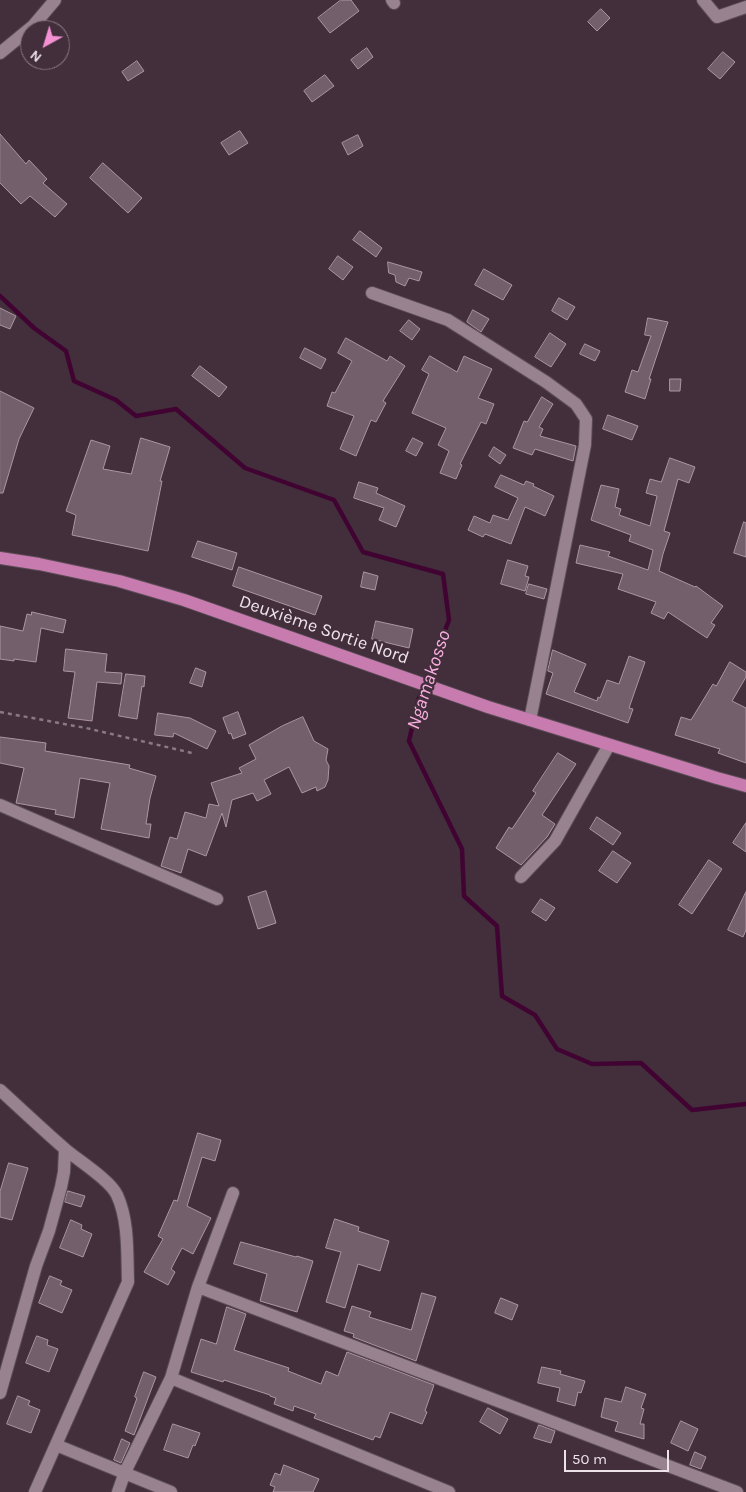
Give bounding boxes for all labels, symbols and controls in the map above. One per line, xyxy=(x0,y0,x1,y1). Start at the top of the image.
north arrow xyxy=(20,20,70,70)
text: N xyxy=(27,47,45,66)
street label: Deuxième Sortie Nord xyxy=(236,591,412,669)
water label: Ngamakosso xyxy=(402,628,456,732)
scale bar xyxy=(566,1440,671,1472)
text: 50 m xyxy=(572,1450,607,1468)

